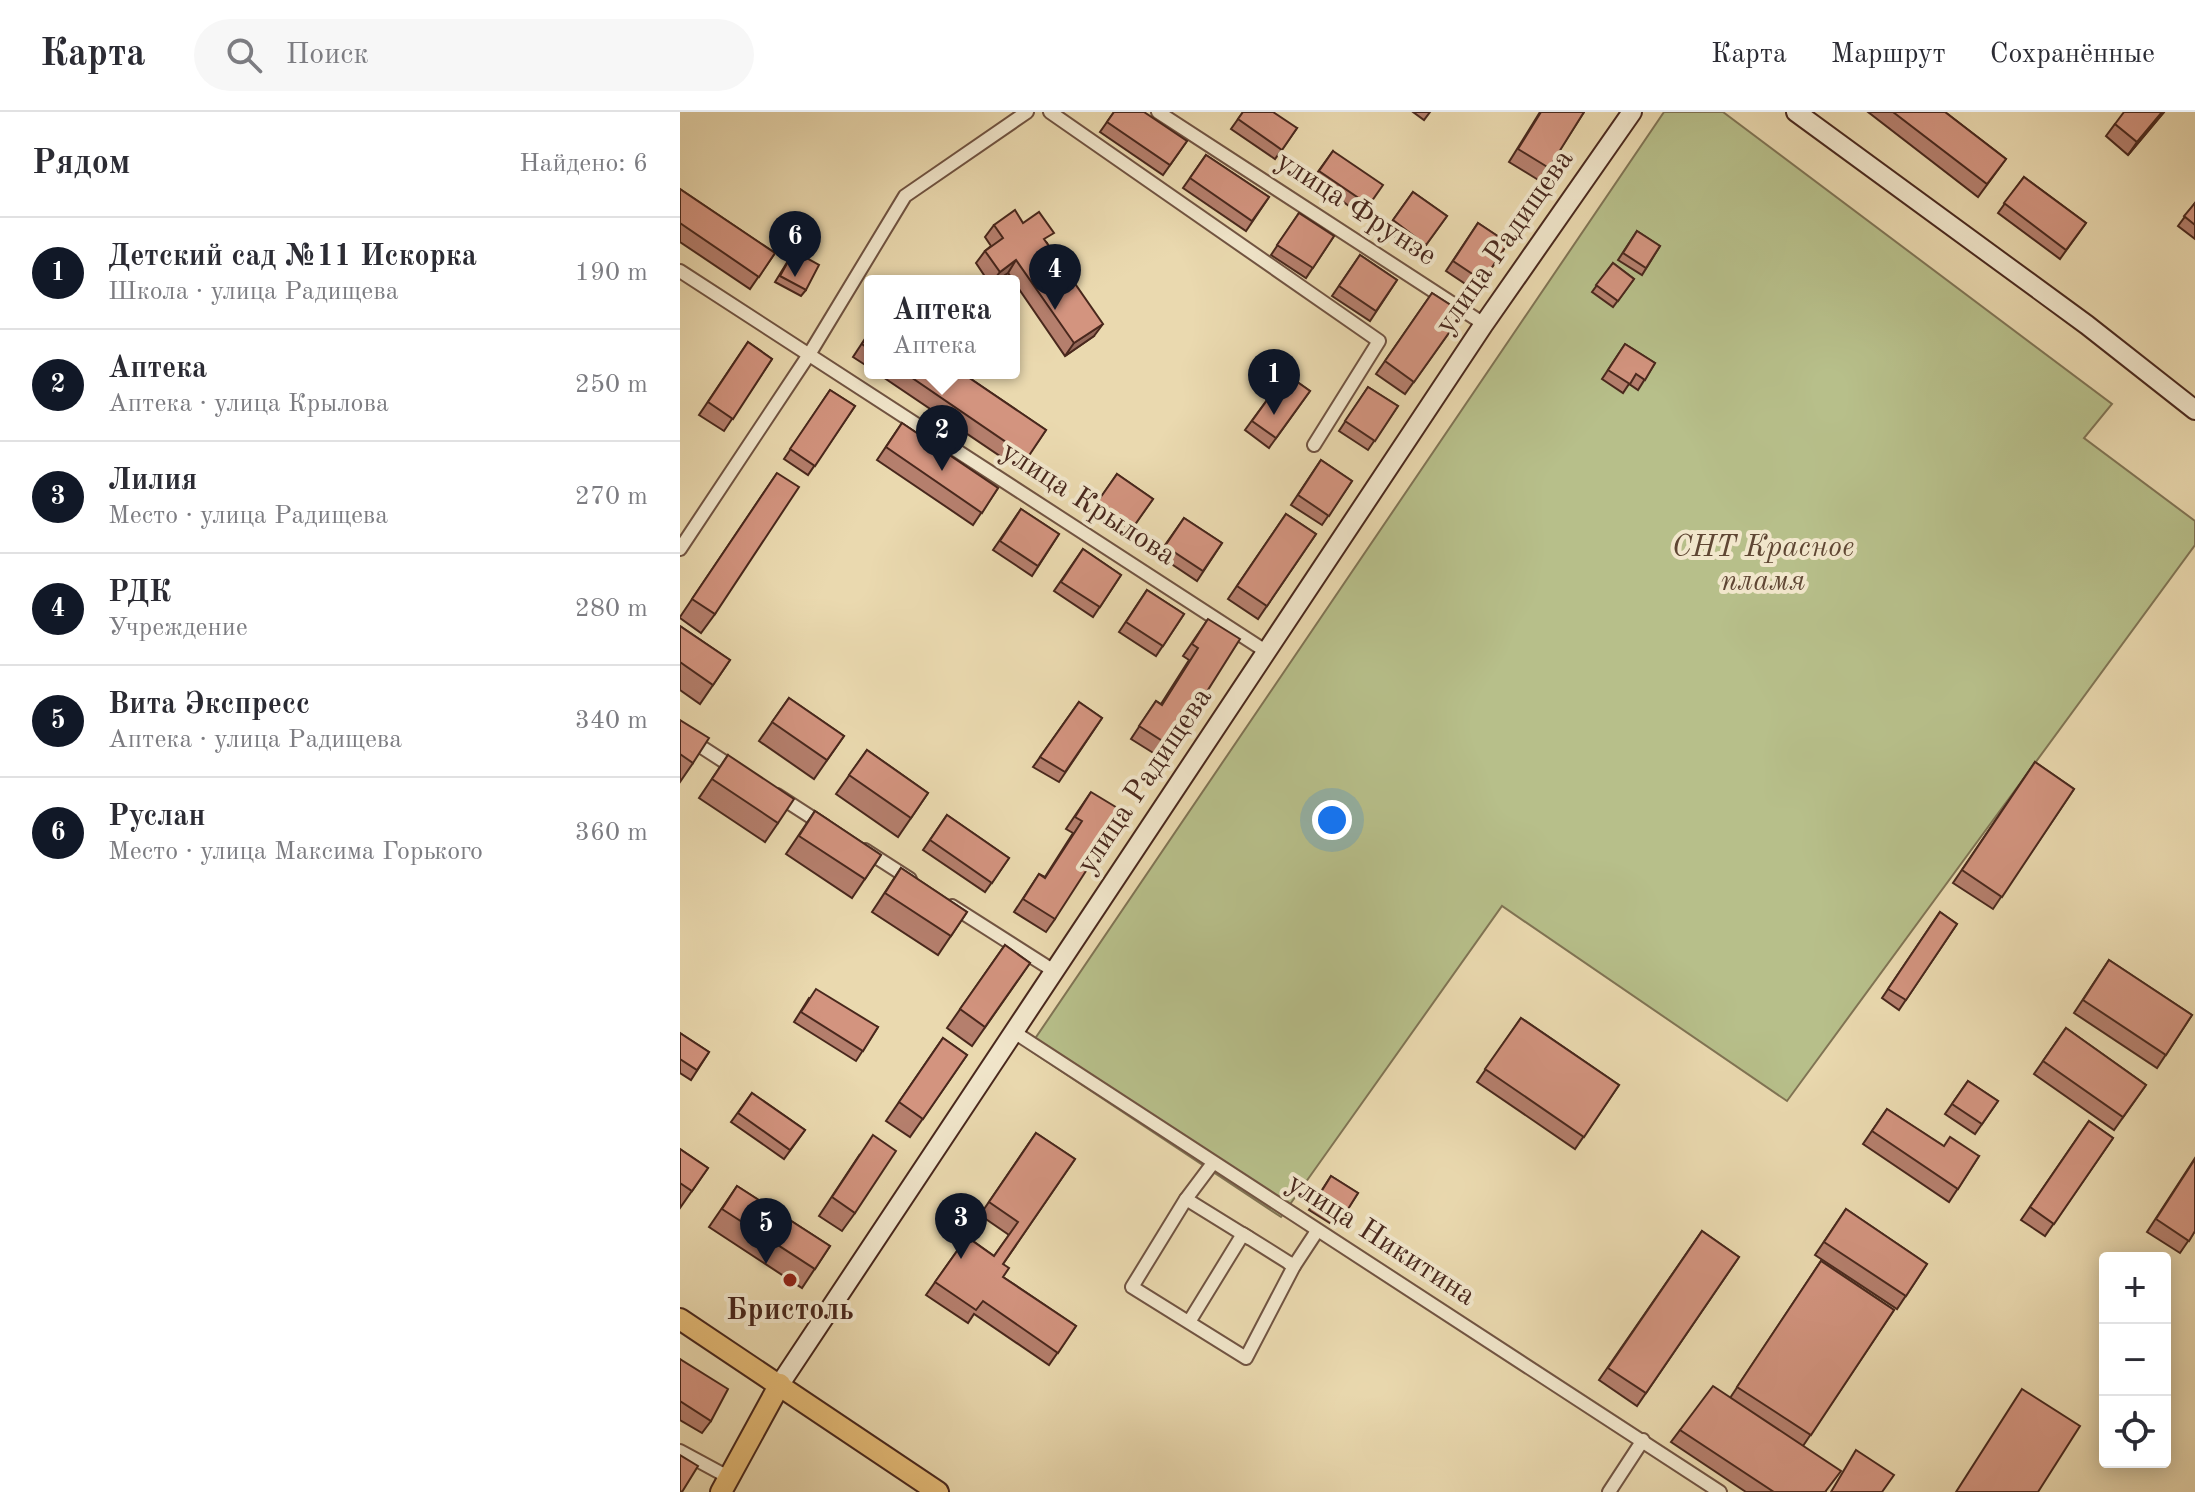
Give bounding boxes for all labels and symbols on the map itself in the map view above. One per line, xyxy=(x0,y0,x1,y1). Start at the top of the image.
street label: улица Радищева xyxy=(1430,144,1580,339)
street label: улица Фрунзе xyxy=(1271,146,1441,272)
pin: 6 xyxy=(769,211,821,277)
pin: 4 xyxy=(1029,244,1081,310)
pin: 1 xyxy=(1248,349,1300,415)
pin: 2 xyxy=(916,405,968,471)
street label: улица Крылова xyxy=(995,437,1181,572)
park label: СНТ Красное пламя xyxy=(1672,533,1854,597)
street label: улица Радищева xyxy=(1072,683,1218,879)
your location xyxy=(1312,800,1352,840)
street label: улица Никитина xyxy=(1282,1168,1481,1312)
pin: 3 xyxy=(935,1193,987,1259)
pin: 5 xyxy=(740,1198,792,1264)
marker: Бристоль xyxy=(781,1271,799,1289)
place label: Бристоль xyxy=(726,1296,854,1326)

